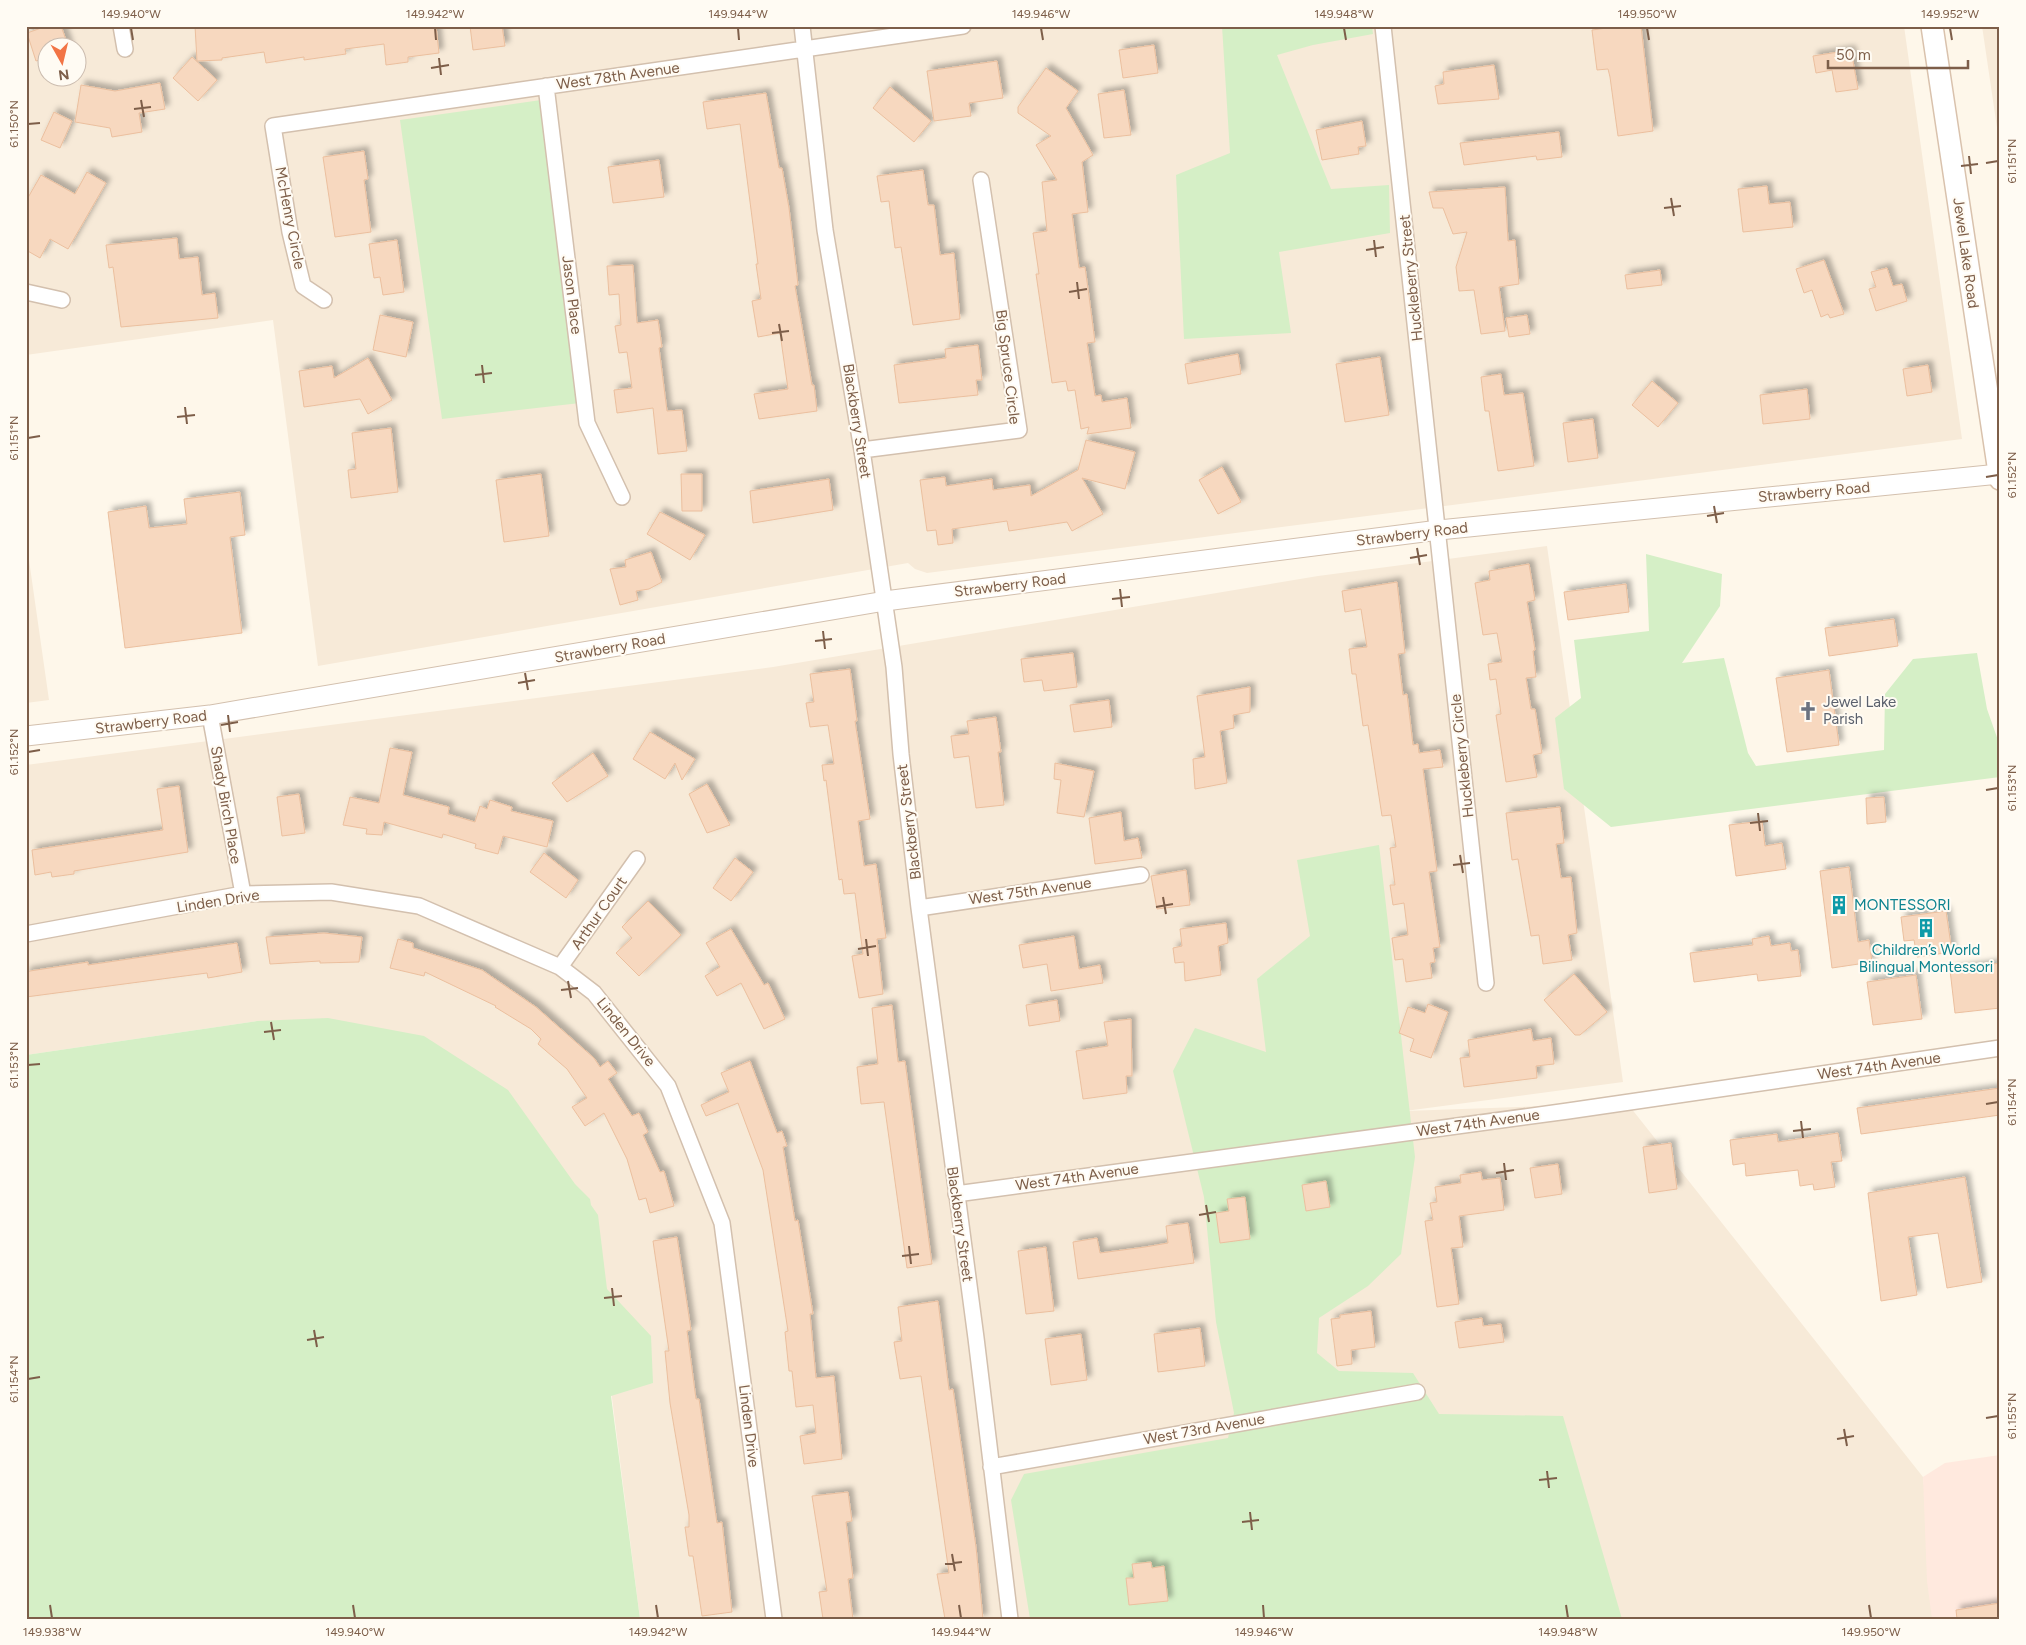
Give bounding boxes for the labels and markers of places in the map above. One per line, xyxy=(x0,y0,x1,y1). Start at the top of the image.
place label: Jewel Lake Parish xyxy=(1823,693,1896,728)
church icon: Jewel Lake Parish xyxy=(1797,700,1819,722)
building icon: MONTESSORI xyxy=(1828,894,1850,916)
place label: MONTESSORI xyxy=(1854,896,1951,914)
building icon: Children’s World Bilingual Montessori xyxy=(1915,917,1937,939)
place label: Children’s World Bilingual Montessori xyxy=(1859,941,1993,976)

